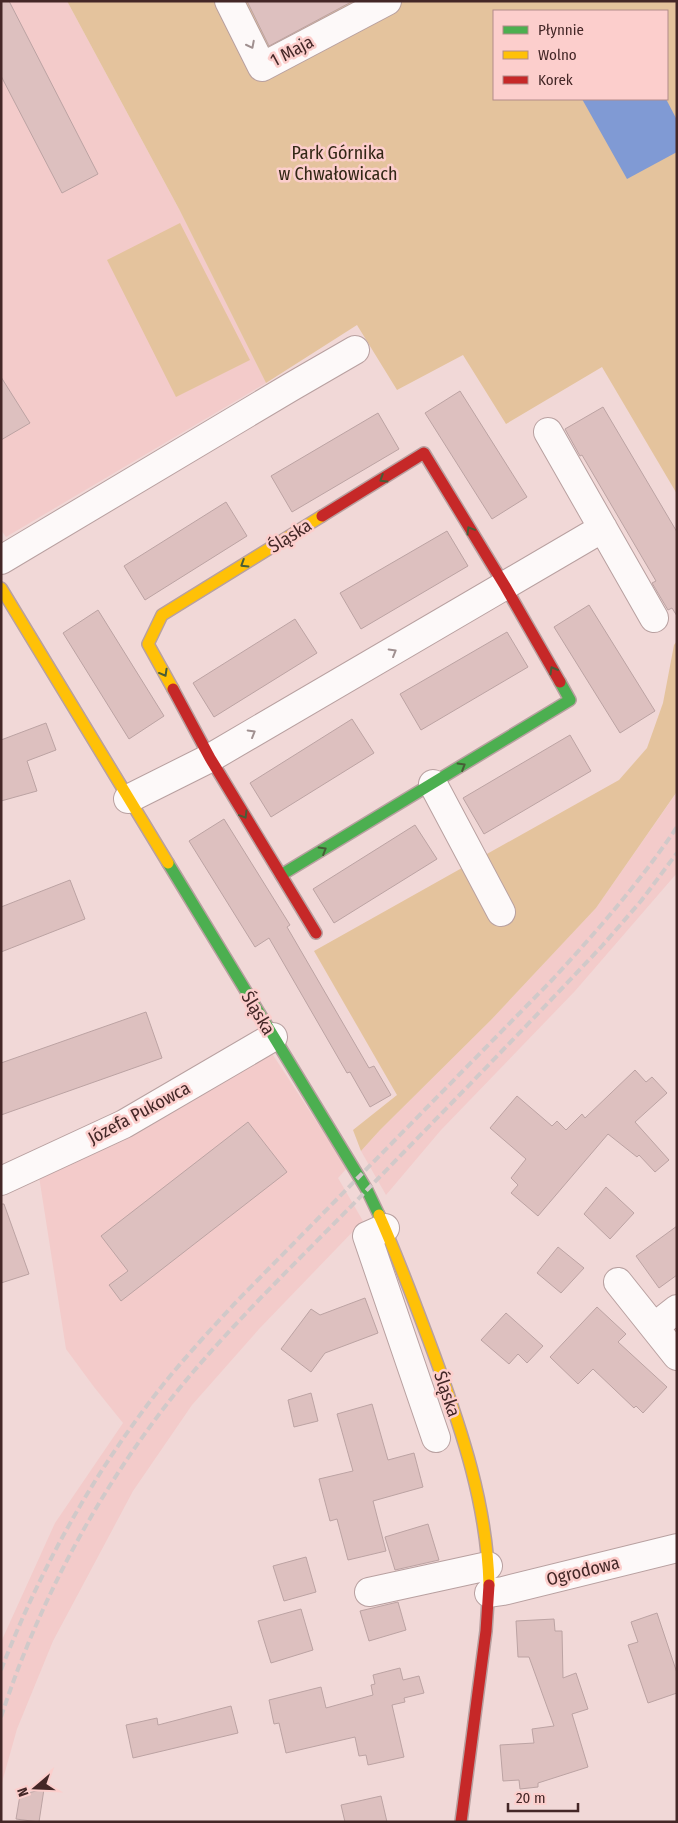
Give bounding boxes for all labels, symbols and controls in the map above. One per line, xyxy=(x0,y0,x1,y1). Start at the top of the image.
legend xyxy=(493,10,668,100)
text: Płynnie xyxy=(538,21,584,39)
street label: 1 Maja xyxy=(267,30,318,72)
one-way arrow xyxy=(245,40,255,49)
text: Wolno xyxy=(538,46,577,64)
text: Korek xyxy=(538,71,573,89)
park label: Park Górnika w Chwałowicach xyxy=(278,142,398,185)
one-way arrow xyxy=(379,472,388,482)
street label: Śląska xyxy=(264,514,316,558)
one-way arrow xyxy=(467,526,477,535)
one-way arrow xyxy=(241,558,250,568)
one-way arrow xyxy=(387,648,396,658)
one-way arrow xyxy=(549,666,559,675)
one-way arrow xyxy=(158,668,168,677)
one-way arrow xyxy=(247,730,256,740)
one-way arrow xyxy=(456,763,465,773)
one-way arrow xyxy=(238,809,248,818)
one-way arrow xyxy=(317,847,326,857)
street label: Śląska xyxy=(236,987,280,1039)
street label: Józefa Pukowca xyxy=(84,1077,194,1149)
street label: Śląska xyxy=(429,1368,465,1420)
street label: Ogrodowa xyxy=(544,1551,622,1591)
north arrow xyxy=(10,1763,60,1813)
scale bar xyxy=(508,1780,578,1812)
text: N xyxy=(14,1785,33,1799)
text: 20 m xyxy=(516,1789,546,1807)

